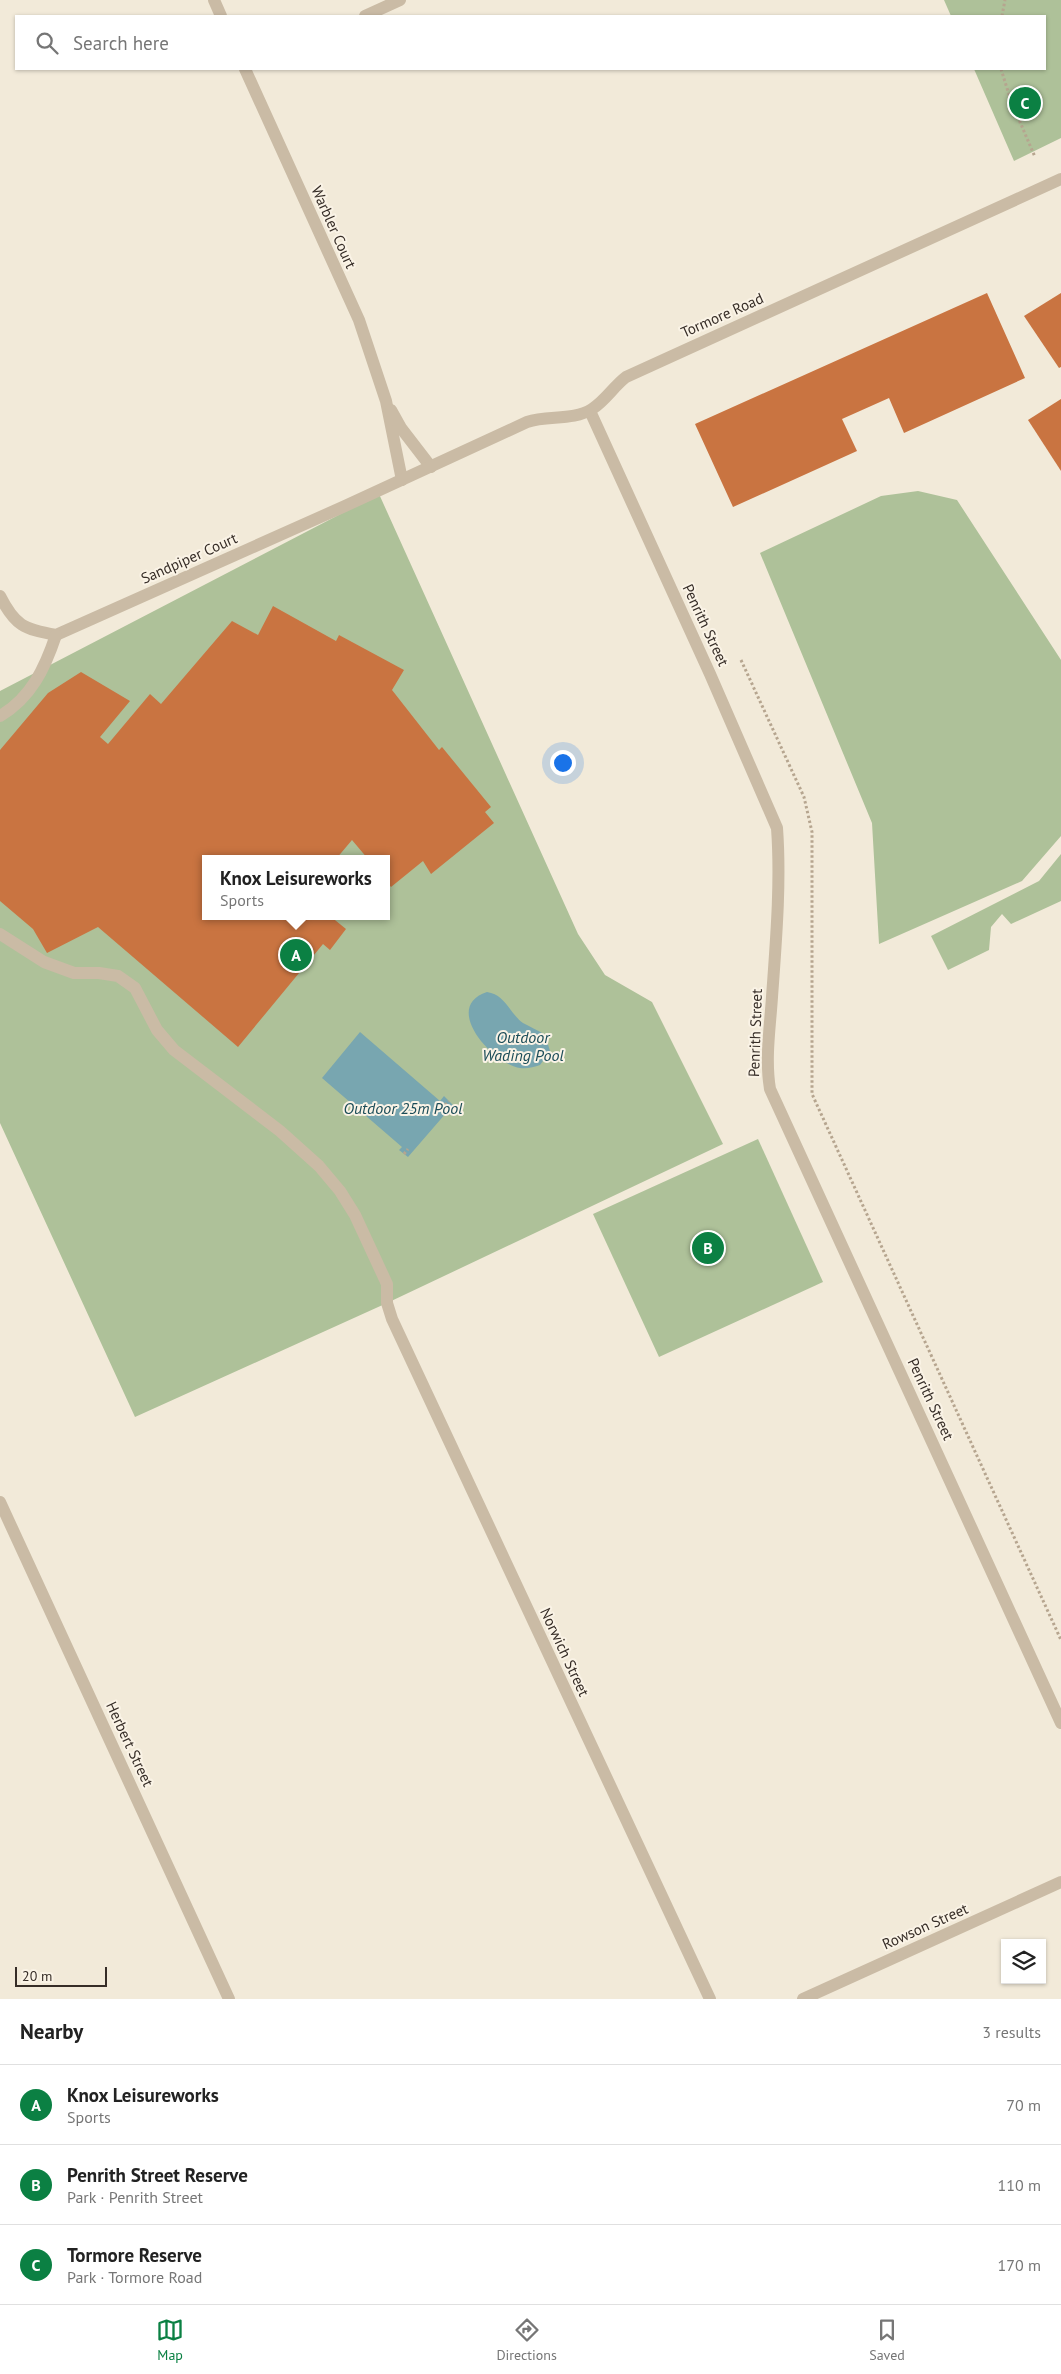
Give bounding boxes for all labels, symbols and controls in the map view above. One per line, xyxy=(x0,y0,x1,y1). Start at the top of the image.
search box xyxy=(15,15,1046,70)
icon: search xyxy=(33,29,61,57)
text: Search here xyxy=(73,31,169,55)
pin: C xyxy=(1009,84,1041,122)
street label: Warbler Court xyxy=(307,183,361,271)
street label: Tormore Road xyxy=(678,288,766,342)
street label: Sandpiper Court xyxy=(138,528,240,588)
street label: Penrith Street xyxy=(679,581,733,669)
your location xyxy=(550,750,576,776)
popup xyxy=(202,855,390,920)
text: Knox Leisureworks xyxy=(220,866,372,890)
text: Sports xyxy=(220,890,264,910)
pin: A xyxy=(280,936,312,974)
street label: Penrith Street xyxy=(744,988,766,1078)
water label: Outdoor Wading Pool xyxy=(482,1027,565,1065)
water label: Outdoor 25m Pool xyxy=(343,1098,463,1118)
pin: B xyxy=(692,1229,724,1267)
street label: Penrith Street xyxy=(904,1355,958,1443)
street label: Norwich Street xyxy=(536,1605,594,1699)
street label: Herbert Street xyxy=(102,1699,158,1789)
street label: Rowson Street xyxy=(879,1899,971,1953)
map controls xyxy=(1001,1939,1046,1984)
button: layers xyxy=(1001,1939,1046,1984)
scale bar xyxy=(15,1964,108,1987)
text: 20 m xyxy=(22,1967,52,1985)
text: Nearby xyxy=(20,2018,83,2045)
text: 3 results xyxy=(982,2022,1041,2042)
text: Knox Leisureworks xyxy=(67,2083,219,2107)
text: A xyxy=(31,2095,41,2115)
text: 70 m xyxy=(1006,2095,1041,2115)
text: Sports xyxy=(67,2107,111,2127)
text: Penrith Street Reserve xyxy=(67,2163,248,2187)
text: B xyxy=(31,2175,41,2195)
text: 110 m xyxy=(998,2175,1041,2195)
text: Park · Penrith Street xyxy=(67,2187,203,2207)
text: Tormore Reserve xyxy=(67,2243,202,2267)
text: C xyxy=(32,2255,40,2275)
text: 170 m xyxy=(998,2255,1041,2275)
text: Park · Tormore Road xyxy=(67,2267,202,2287)
tab: Map xyxy=(156,2316,184,2364)
tab: Directions xyxy=(496,2316,557,2364)
tab: Saved xyxy=(869,2316,905,2364)

